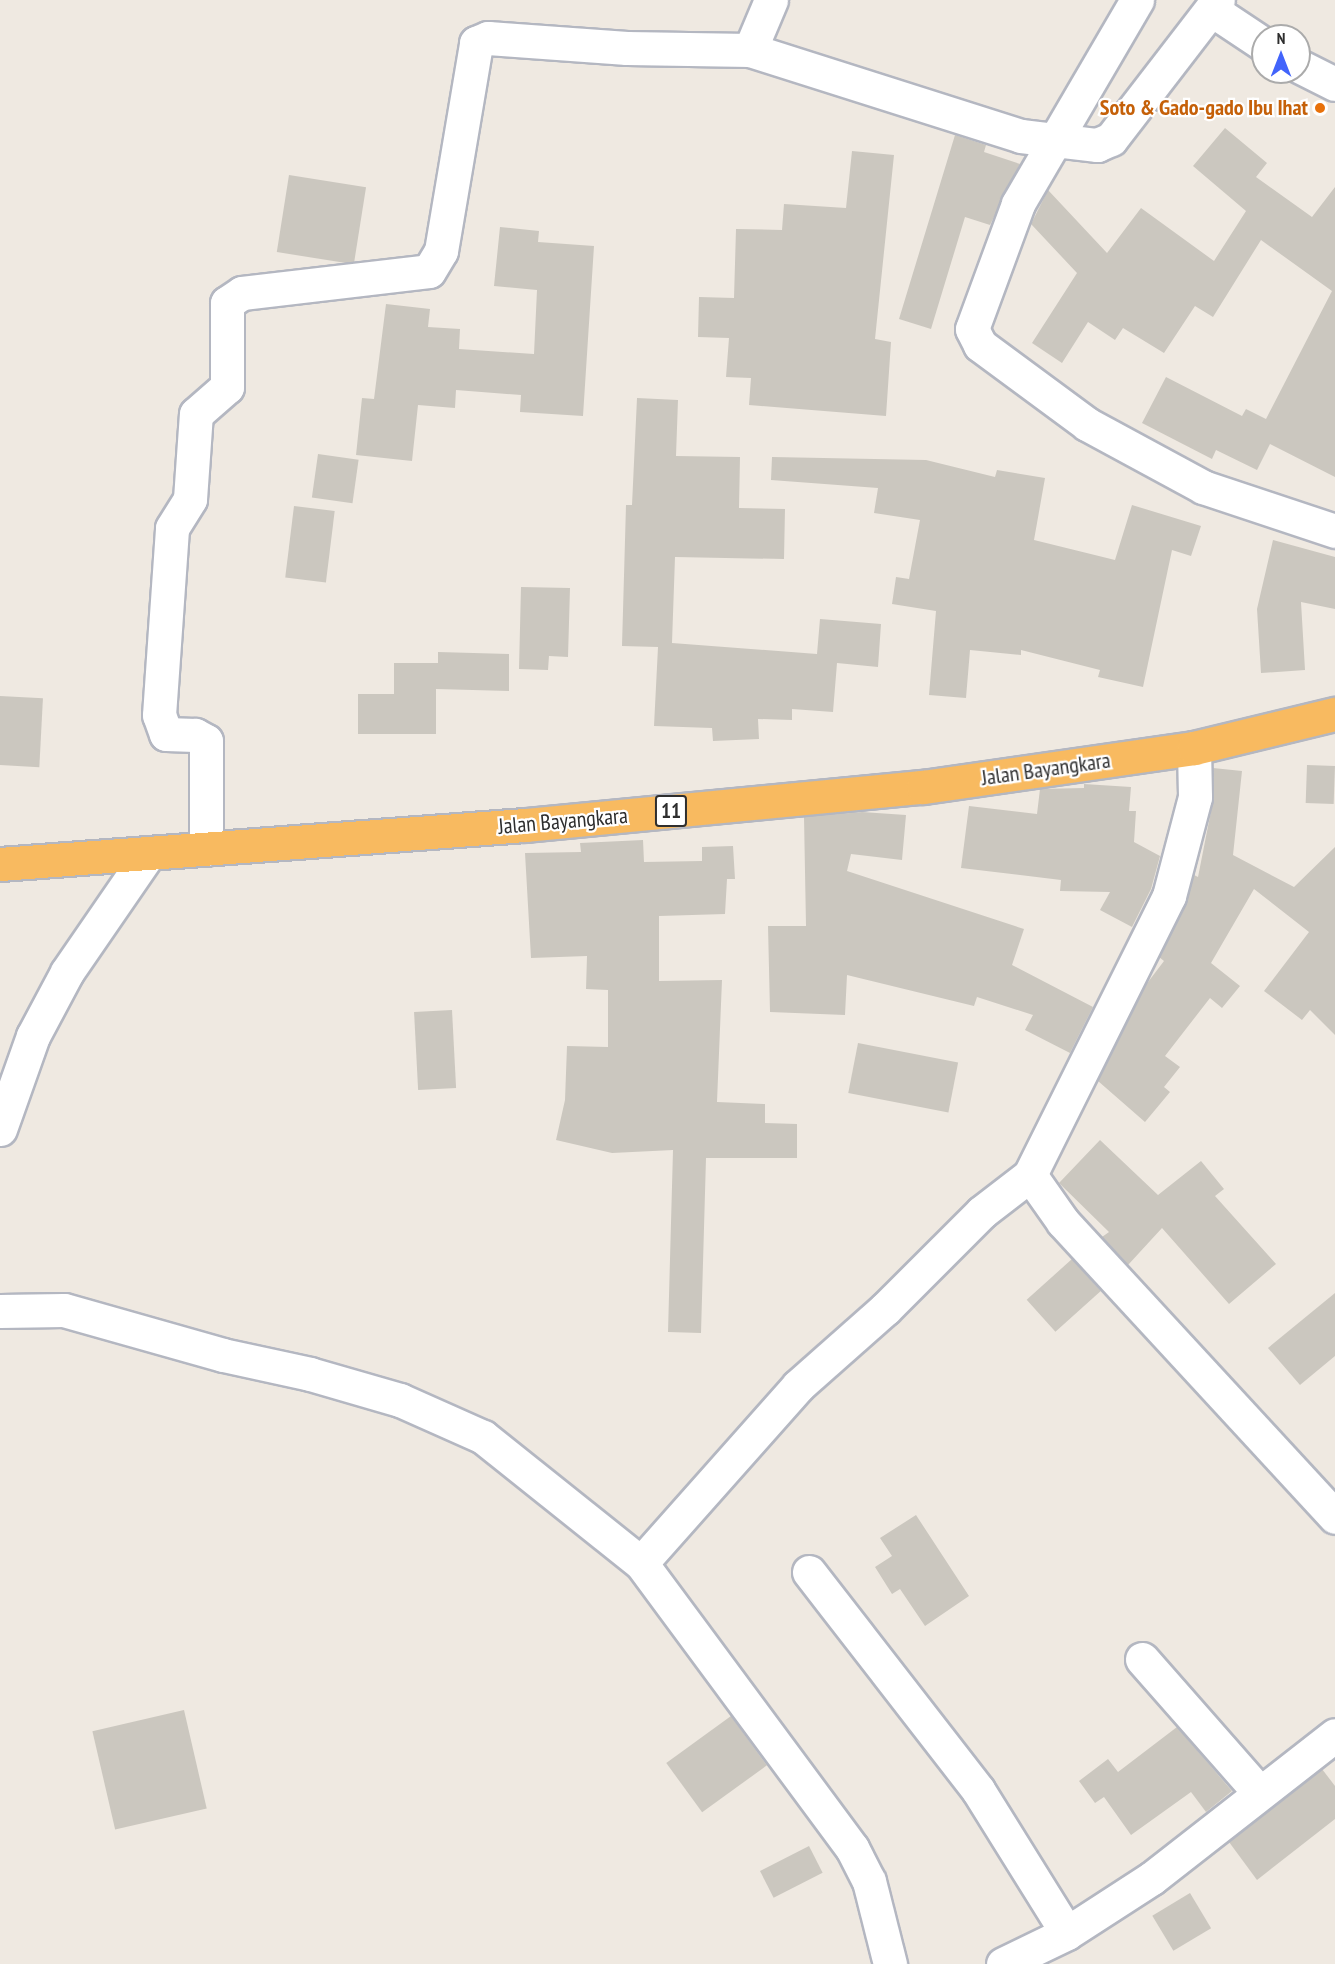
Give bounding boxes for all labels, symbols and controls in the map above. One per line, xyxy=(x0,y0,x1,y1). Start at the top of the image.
north arrow xyxy=(1251,24,1311,84)
text: N xyxy=(1277,28,1285,48)
place label: Soto & Gado-gado Ibu Ihat xyxy=(1099,95,1308,121)
marker: Soto & Gado-gado Ibu Ihat xyxy=(1313,101,1327,115)
street label: Jalan Bayangkara xyxy=(980,747,1112,791)
road number: 11 xyxy=(654,793,688,829)
street label: Jalan Bayangkara xyxy=(497,802,629,840)

